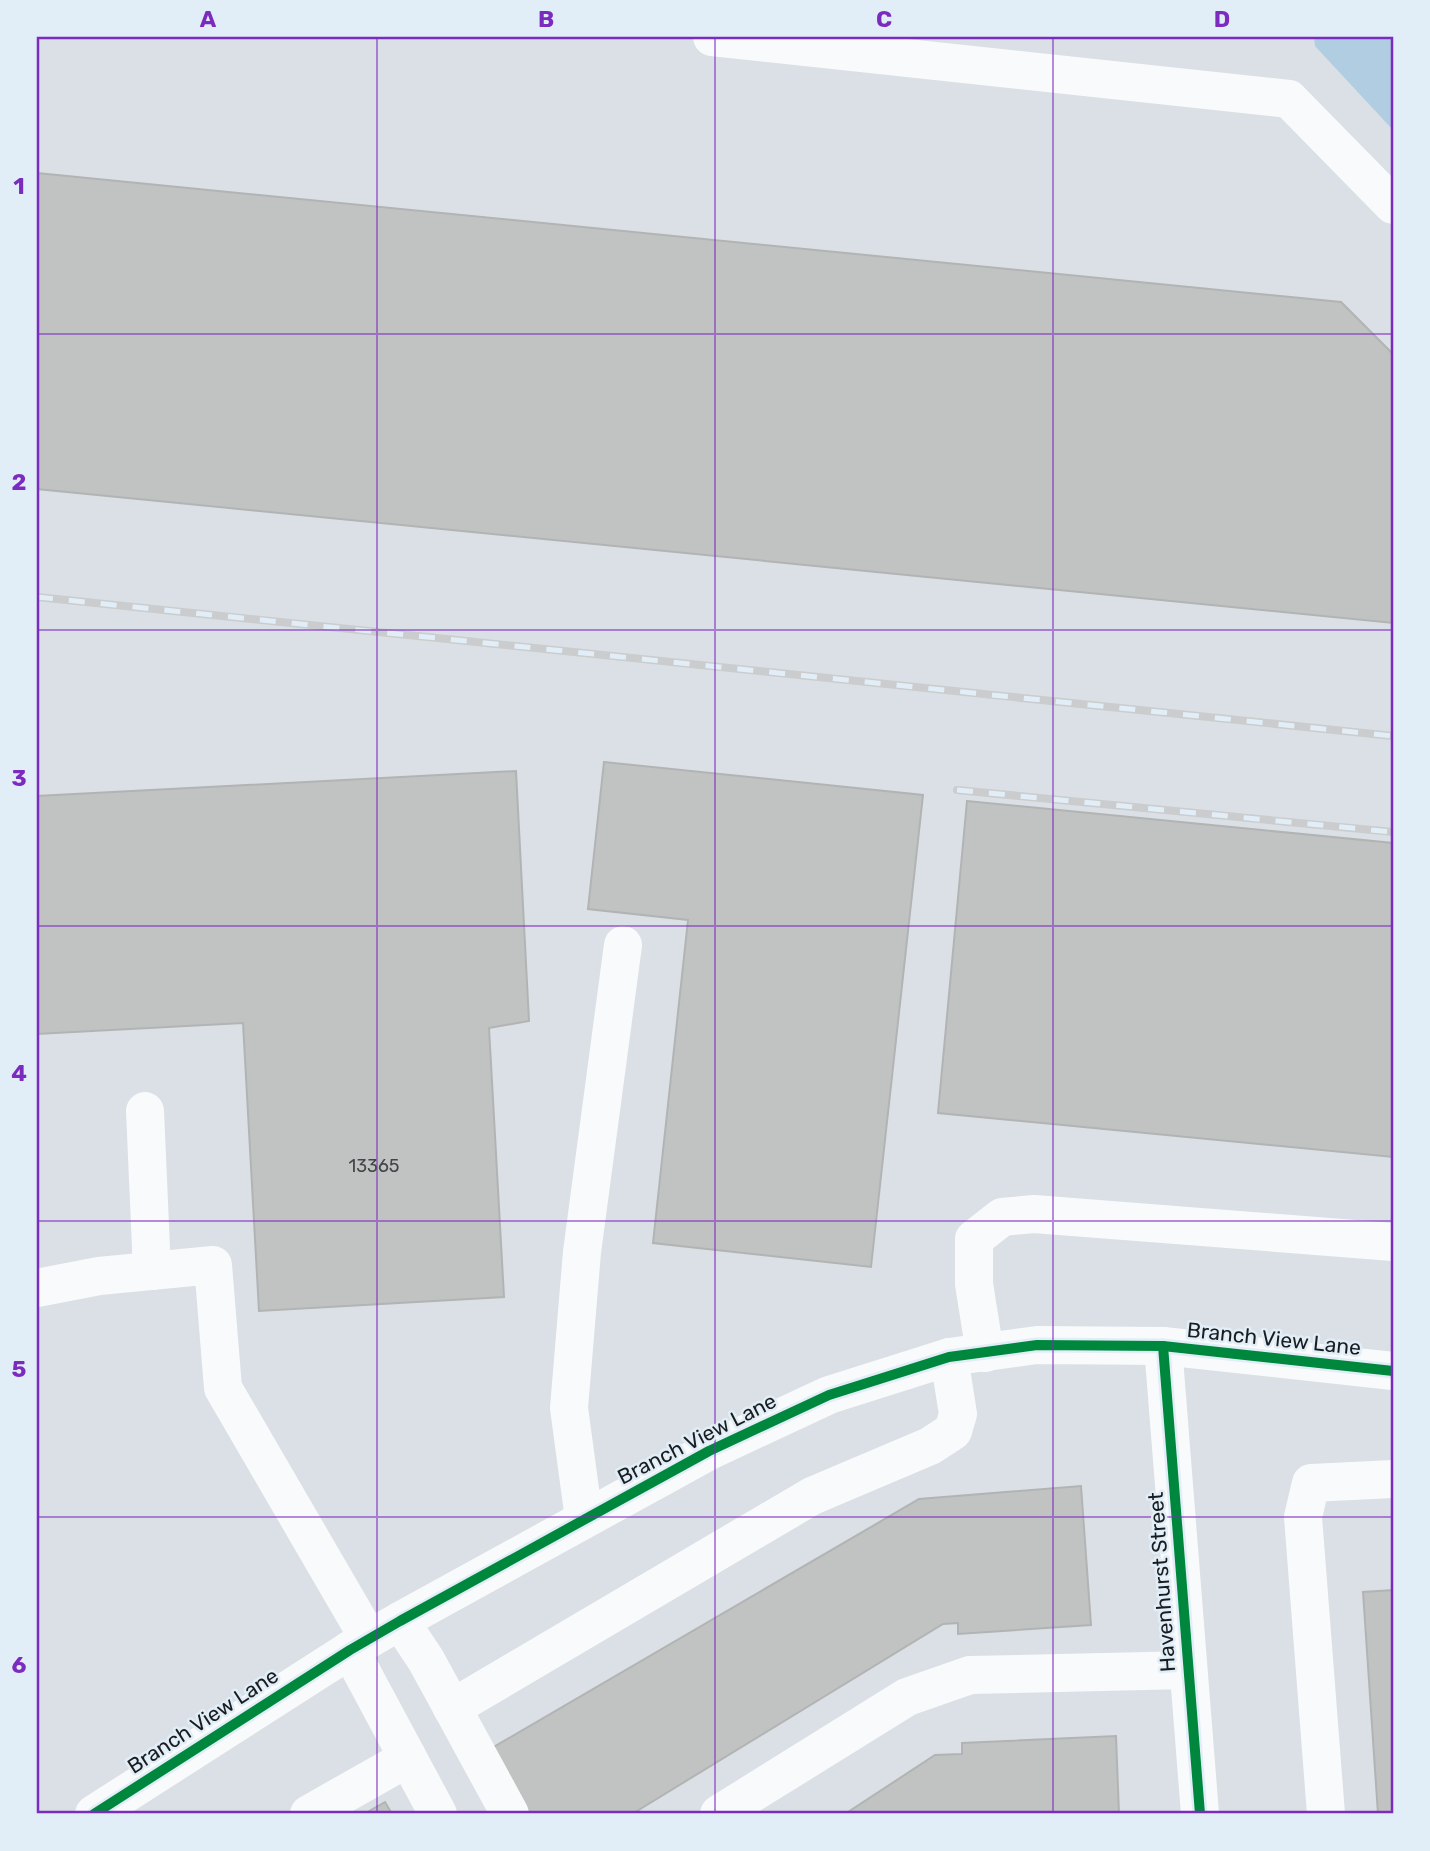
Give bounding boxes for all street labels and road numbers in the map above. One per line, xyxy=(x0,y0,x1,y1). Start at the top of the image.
street label: Branch View Lane xyxy=(1186,1317,1362,1360)
street label: Branch View Lane xyxy=(613,1388,780,1489)
street label: Havenhurst Street xyxy=(1143,1491,1180,1673)
street label: Branch View Lane xyxy=(123,1663,283,1779)

